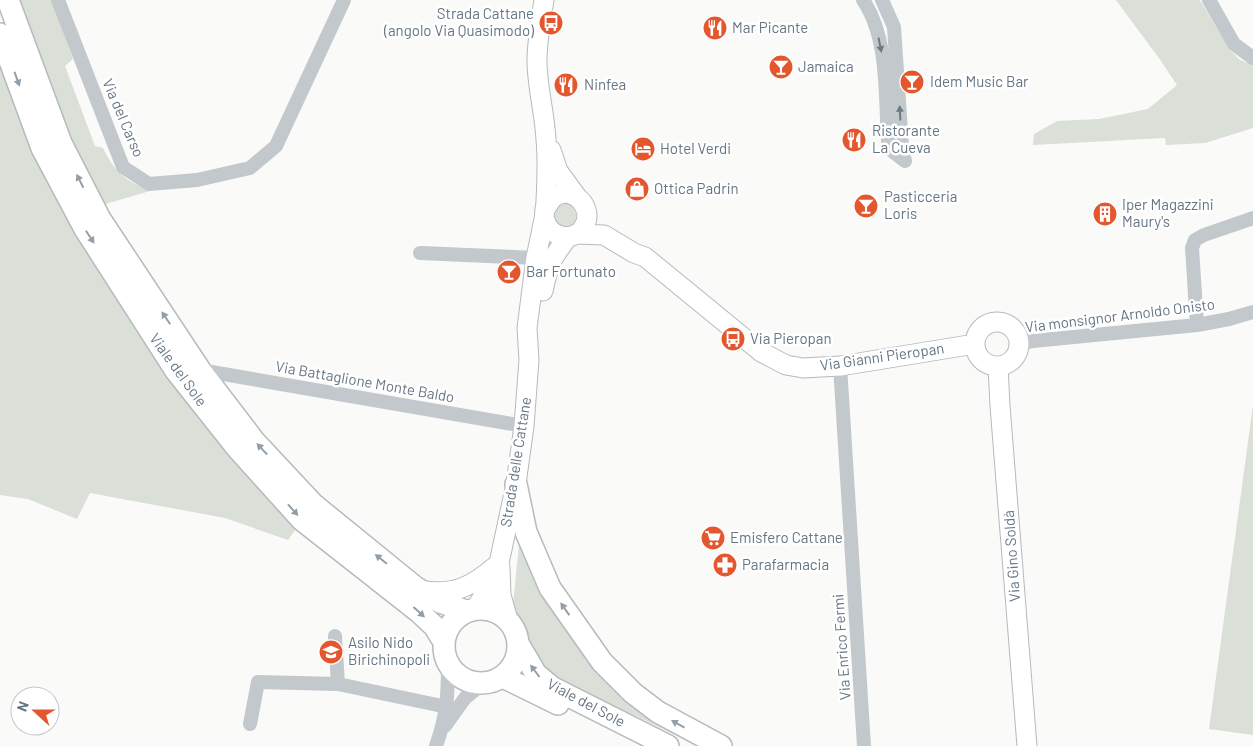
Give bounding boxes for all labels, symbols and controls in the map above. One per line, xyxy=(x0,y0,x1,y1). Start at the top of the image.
place label: Strada Cattane (angolo Via Quasimodo) xyxy=(383,4,534,39)
bus stop icon: Strada Cattane (angolo Via Quasimodo) xyxy=(538,10,564,36)
restaurant icon: Mar Picante xyxy=(702,15,728,41)
place label: Mar Picante xyxy=(732,18,808,36)
one-way arrow xyxy=(876,37,884,52)
bar icon: Jamaica xyxy=(768,54,794,80)
place label: Jamaica xyxy=(798,57,854,75)
bar icon: Idem Music Bar xyxy=(899,69,925,95)
one-way arrow xyxy=(14,72,21,87)
restaurant icon: Ninfea xyxy=(553,72,579,98)
place label: Idem Music Bar xyxy=(930,72,1029,90)
place label: Ninfea xyxy=(584,75,626,93)
street label: Via del Carso xyxy=(99,76,149,160)
one-way arrow xyxy=(896,105,904,121)
place label: Ristorante La Cueva xyxy=(872,121,940,156)
restaurant icon: Ristorante La Cueva xyxy=(841,127,867,153)
hotel icon: Hotel Verdi xyxy=(630,136,656,162)
place label: Hotel Verdi xyxy=(660,139,731,157)
one-way arrow xyxy=(76,173,84,188)
shop icon: Ottica Padrin xyxy=(624,176,650,202)
place label: Ottica Padrin xyxy=(654,179,739,197)
place label: Pasticceria Loris xyxy=(884,187,957,222)
bar icon: Pasticceria Loris xyxy=(853,193,879,219)
place label: Iper Magazzini Maury's xyxy=(1122,195,1214,230)
building icon: Iper Magazzini Maury's xyxy=(1092,201,1118,227)
one-way arrow xyxy=(85,230,94,244)
bar icon: Bar Fortunato xyxy=(496,259,522,285)
place label: Bar Fortunato xyxy=(526,262,616,280)
street label: Via monsignor Arnoldo Onisto xyxy=(1024,294,1216,336)
one-way arrow xyxy=(161,312,171,325)
bus stop icon: Via Pieropan xyxy=(720,326,746,352)
street label: Viale del Sole xyxy=(146,329,211,409)
place label: Via Pieropan xyxy=(750,329,832,347)
street label: Via Gianni Pieropan xyxy=(819,338,945,374)
street label: Via Battaglione Monte Baldo xyxy=(274,356,456,406)
street label: Strada delle Cattane xyxy=(496,396,534,528)
one-way arrow xyxy=(256,443,268,455)
one-way arrow xyxy=(288,503,299,516)
street label: Via Gino Soldà xyxy=(999,510,1023,602)
supermarket icon: Emisfero Cattane xyxy=(700,525,726,551)
place label: Emisfero Cattane xyxy=(730,528,843,546)
pharmacy icon: Parafarmacia xyxy=(712,552,738,578)
one-way arrow xyxy=(375,554,388,565)
place label: Parafarmacia xyxy=(742,555,829,573)
street label: Via Enrico Fermi xyxy=(828,593,854,701)
one-way arrow xyxy=(560,602,570,616)
one-way arrow xyxy=(413,606,425,618)
place label: Asilo Nido Birichinopoli xyxy=(348,633,430,668)
school or university icon: Asilo Nido Birichinopoli xyxy=(318,639,344,665)
one-way arrow xyxy=(530,664,540,678)
street label: Viale del Sole xyxy=(544,674,629,730)
north arrow xyxy=(10,686,60,736)
text: N xyxy=(13,699,32,714)
one-way arrow xyxy=(671,719,684,728)

